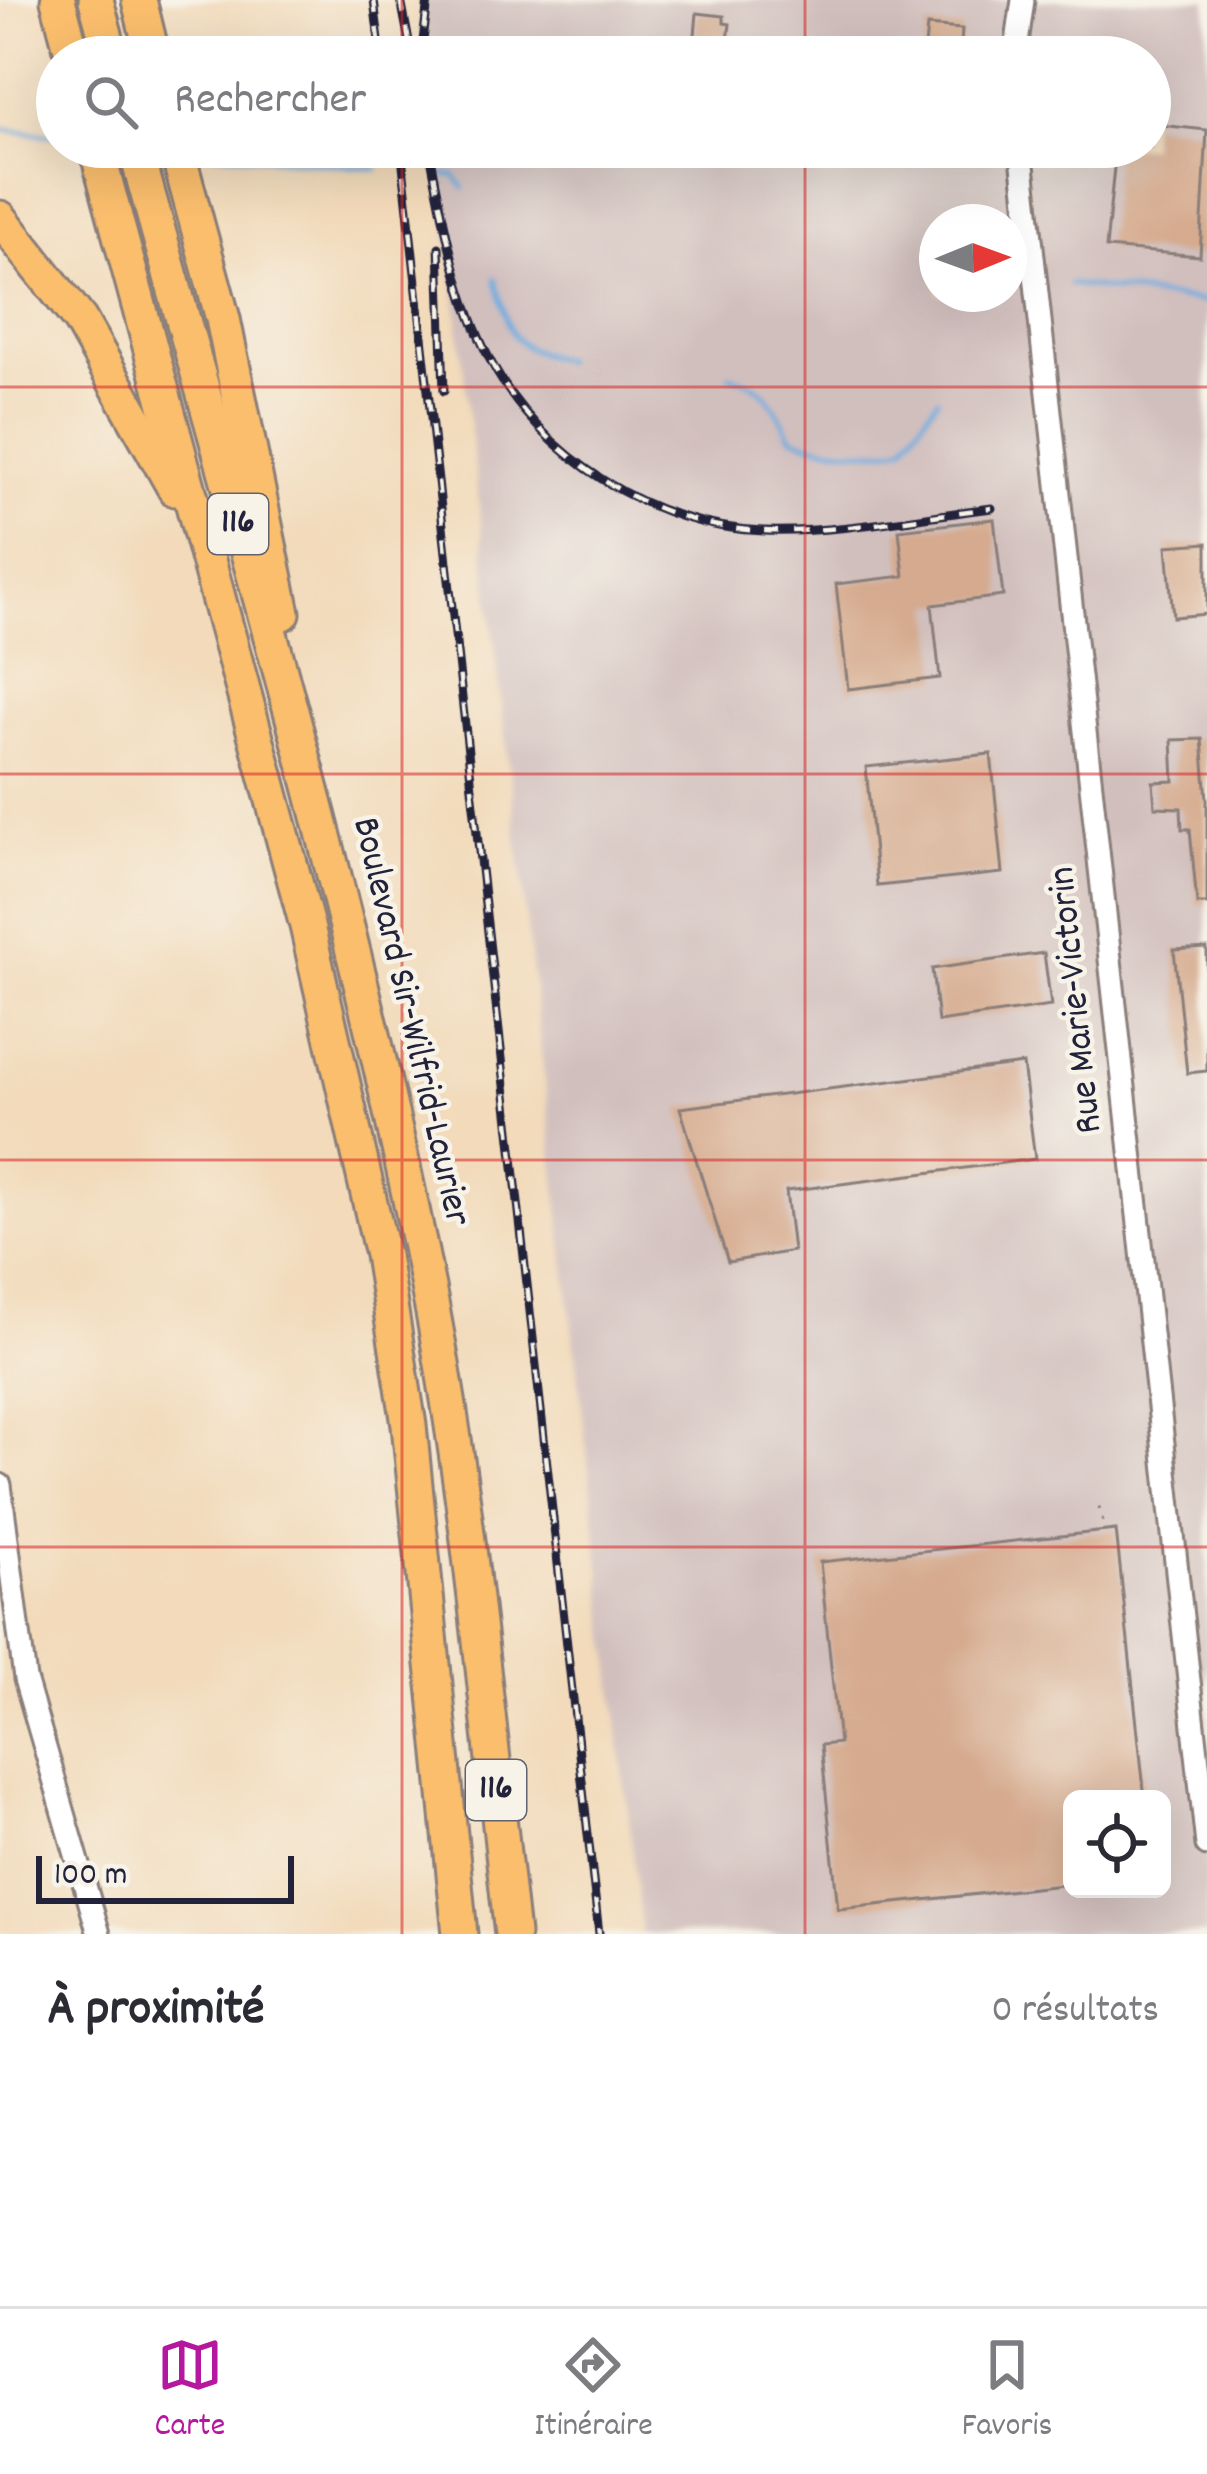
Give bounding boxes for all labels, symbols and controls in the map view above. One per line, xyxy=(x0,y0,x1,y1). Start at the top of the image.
search box xyxy=(36,36,1171,168)
icon: search xyxy=(78,69,144,135)
text: Rechercher xyxy=(174,70,366,134)
north arrow xyxy=(919,204,1027,312)
road number: 116 xyxy=(208,494,268,554)
street label: Boulevard Sir-Wilfrid-Laurier xyxy=(335,812,483,1232)
street label: Rue Marie-Victorin xyxy=(1037,864,1119,1136)
road number: 116 xyxy=(466,1760,526,1820)
map controls xyxy=(1063,1790,1171,1898)
button: locate xyxy=(1063,1790,1171,1898)
scale bar xyxy=(36,1850,294,1903)
text: 100 m xyxy=(54,1853,127,1900)
text: À proximité xyxy=(48,1976,265,2048)
text: 0 résultats xyxy=(992,1985,1159,2040)
tab: Carte xyxy=(155,2332,225,2451)
tab: Itinéraire xyxy=(534,2332,653,2451)
tab: Favoris xyxy=(962,2332,1053,2451)

